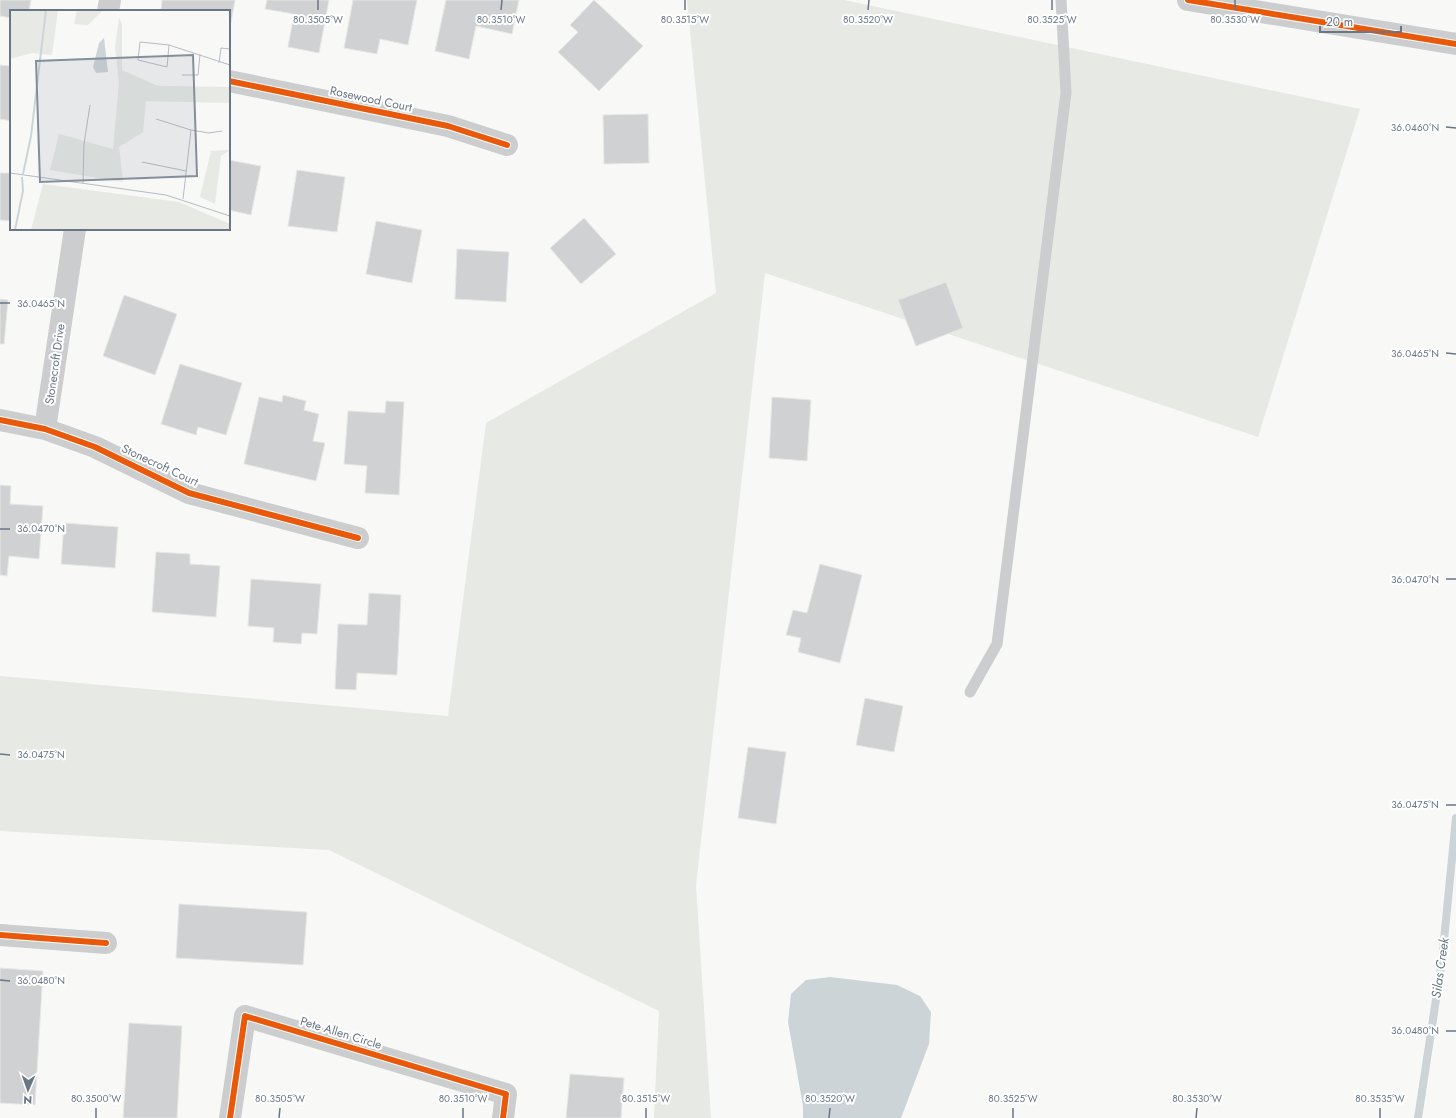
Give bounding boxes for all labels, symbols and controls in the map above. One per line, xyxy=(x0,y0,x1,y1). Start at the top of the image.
scale bar xyxy=(1320,8,1401,34)
inset map xyxy=(10,10,230,230)
text: 80.3505°W xyxy=(293,12,343,27)
text: 80.3510°W xyxy=(477,12,525,27)
text: 80.3515°W xyxy=(661,12,709,27)
text: 80.3520°W xyxy=(843,12,893,27)
text: 80.3525°W xyxy=(1027,12,1077,27)
text: 80.3530°W xyxy=(1210,12,1260,27)
text: 20 m xyxy=(1326,13,1353,31)
street label: Rosewood Court xyxy=(328,81,414,117)
text: 36.0460°N xyxy=(1391,120,1439,135)
text: 36.0465°N xyxy=(17,296,65,311)
street label: Stonecroft Drive xyxy=(40,322,70,406)
text: 36.0465°N xyxy=(1391,346,1439,361)
street label: Stonecroft Court xyxy=(119,439,201,491)
text: 36.0470°N xyxy=(17,521,65,536)
text: 36.0470°N xyxy=(1391,572,1439,587)
text: 36.0475°N xyxy=(17,747,65,762)
text: 36.0475°N xyxy=(1391,797,1439,812)
water label: Silas Creek xyxy=(1426,936,1454,999)
text: 36.0480°N xyxy=(17,973,65,988)
street label: Pete Allen Circle xyxy=(298,1012,384,1054)
text: 36.0480°N xyxy=(1391,1023,1439,1038)
north arrow xyxy=(8,1070,48,1110)
text: 80.3500°W xyxy=(71,1091,121,1106)
text: 80.3505°W xyxy=(255,1091,305,1106)
text: 80.3510°W xyxy=(439,1091,487,1106)
text: 80.3515°W xyxy=(622,1091,670,1106)
text: 80.3520°W xyxy=(805,1091,855,1106)
text: 80.3525°W xyxy=(988,1091,1038,1106)
text: 80.3530°W xyxy=(1172,1091,1222,1106)
text: 80.3535°W xyxy=(1355,1091,1405,1106)
text: N xyxy=(23,1092,32,1108)

